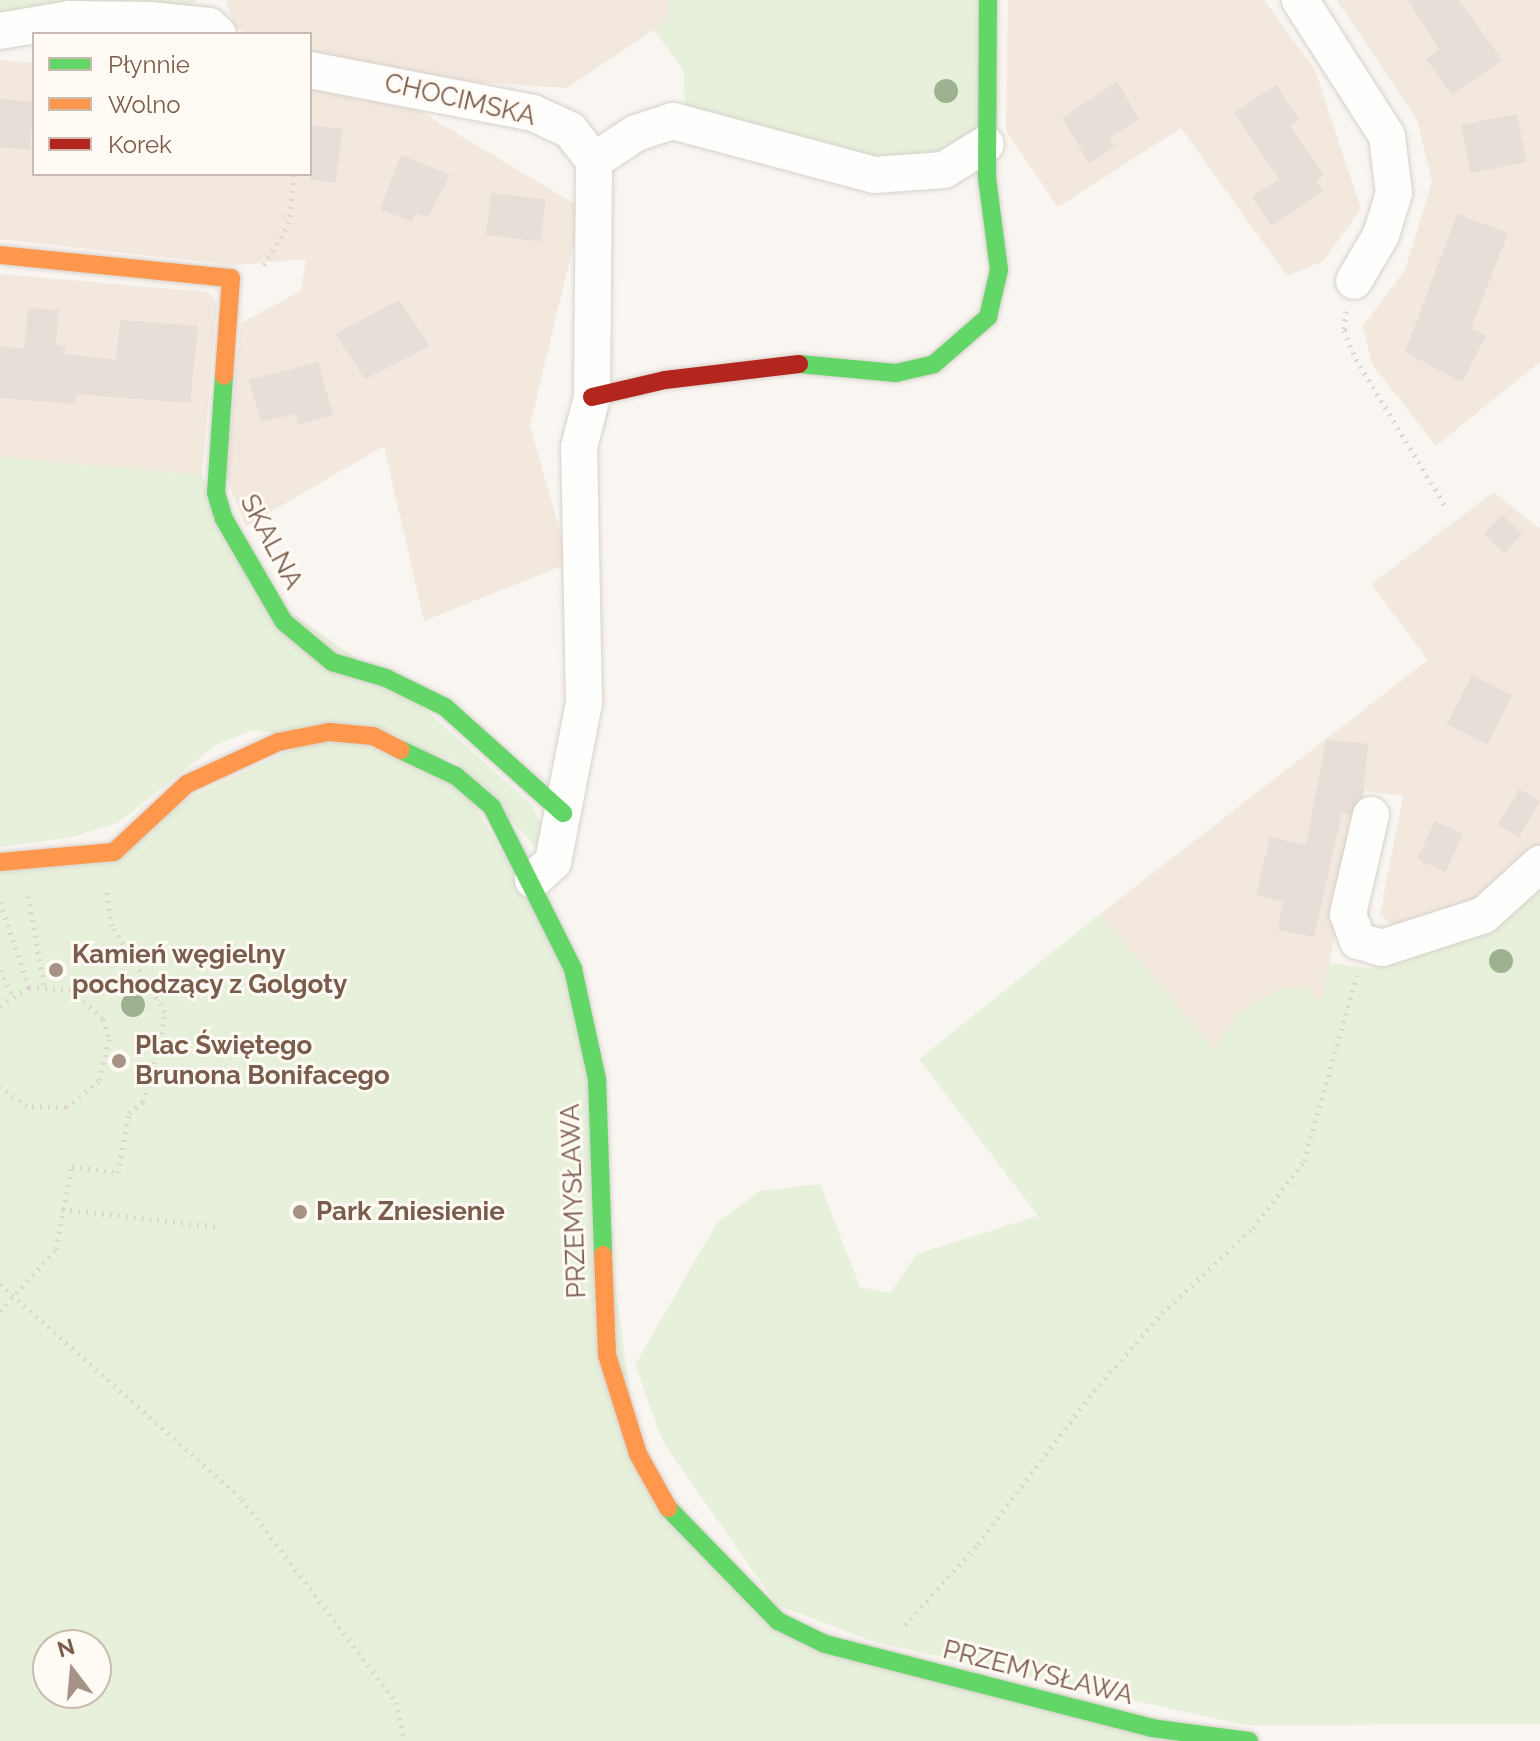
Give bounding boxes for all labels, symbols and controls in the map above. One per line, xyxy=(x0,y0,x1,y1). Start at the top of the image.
legend xyxy=(32,32,312,176)
text: Płynnie xyxy=(108,50,190,79)
street label: CHOCIMSKA xyxy=(382,68,538,132)
text: Wolno xyxy=(108,90,181,119)
text: Korek xyxy=(108,130,172,159)
street label: SKALNA xyxy=(233,489,309,595)
place label: Kamień węgielny pochodzący z Golgoty xyxy=(72,939,348,1000)
marker: Kamień węgielny pochodzący z Golgoty xyxy=(47,961,65,979)
place label: Plac Świętego Brunona Bonifacego xyxy=(135,1030,390,1092)
marker: Plac Świętego Brunona Bonifacego xyxy=(110,1052,128,1070)
street label: PRZEMYSŁAWA xyxy=(555,1103,593,1299)
place label: Park Zniesienie xyxy=(316,1196,505,1228)
marker: Park Zniesienie xyxy=(291,1203,309,1221)
north arrow xyxy=(32,1629,112,1709)
text: N xyxy=(54,1633,78,1663)
street label: PRZEMYSŁAWA xyxy=(940,1634,1136,1712)

